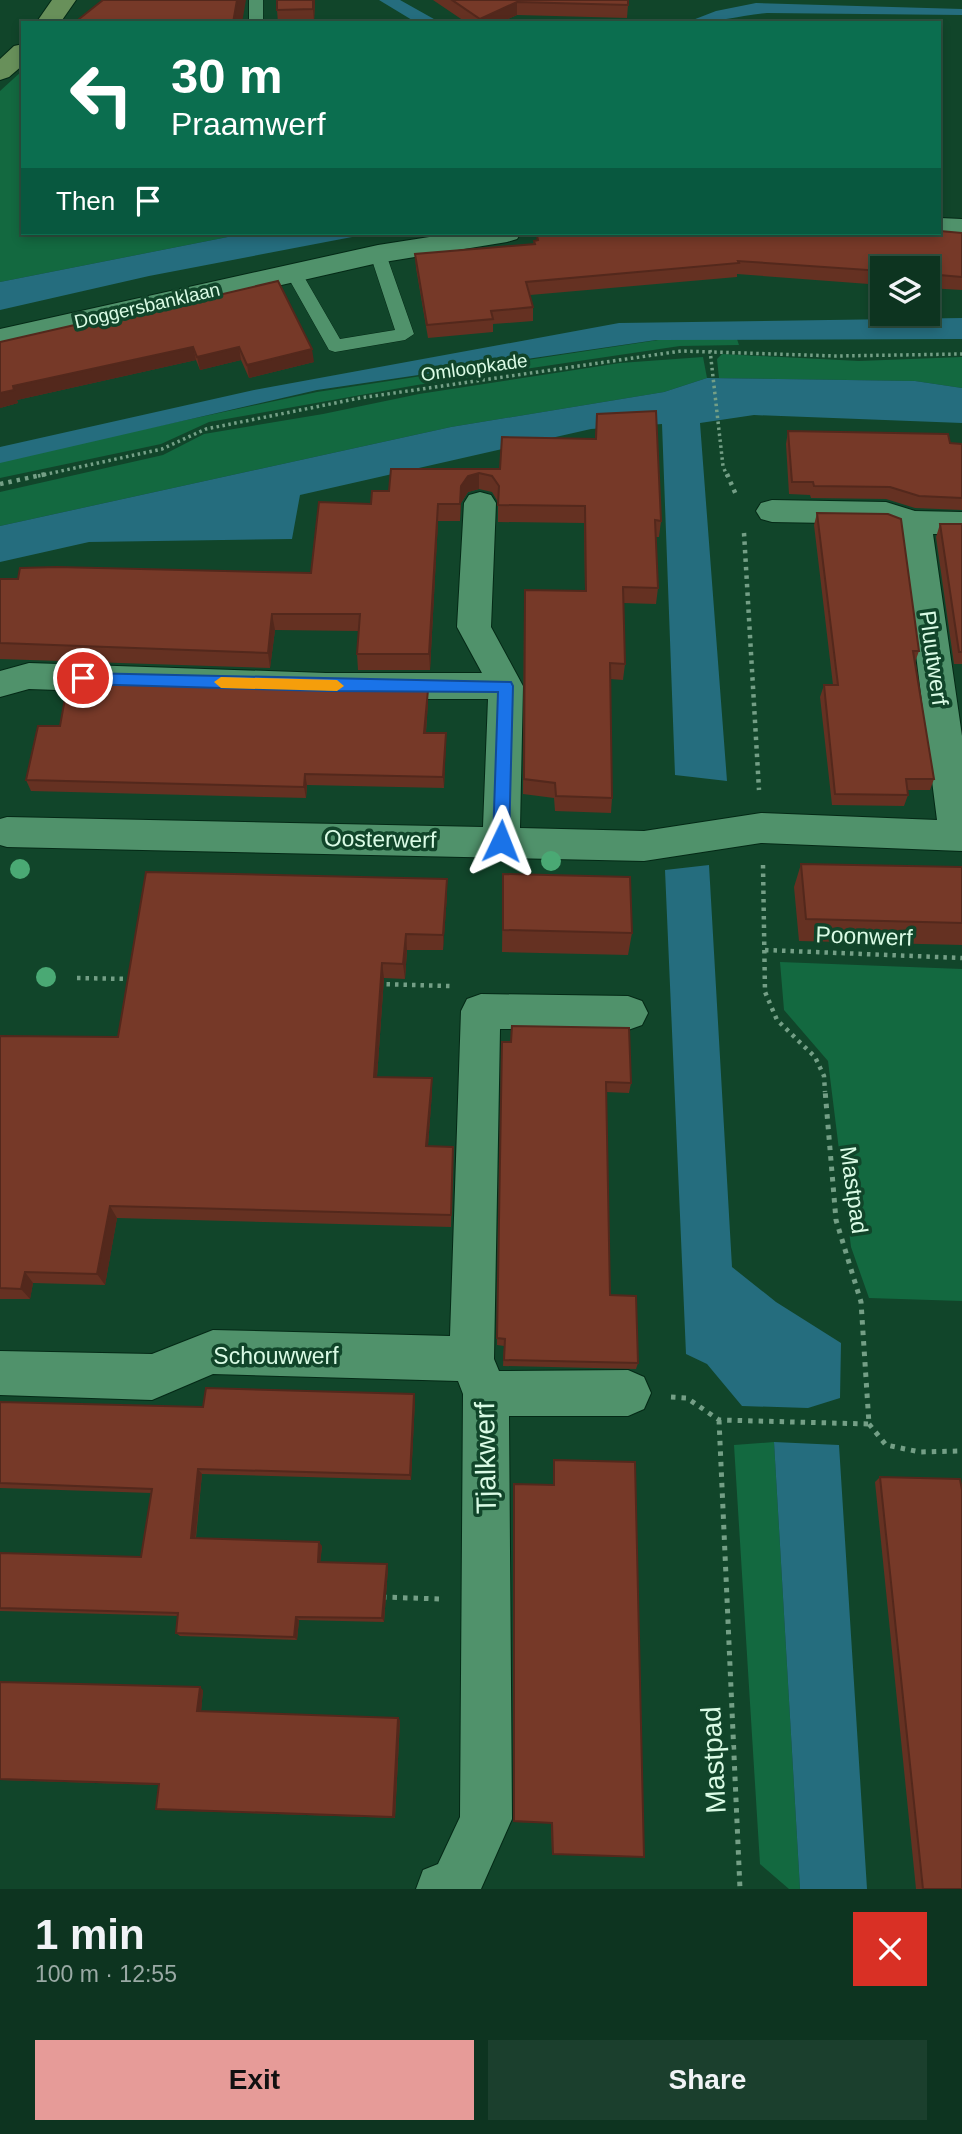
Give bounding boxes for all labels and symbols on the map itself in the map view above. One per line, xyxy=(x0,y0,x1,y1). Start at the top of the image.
street label: Doggersbanklaan xyxy=(72,279,222,332)
street label: Omloopkade xyxy=(419,350,529,385)
street label: Pluutwerf xyxy=(914,609,954,708)
pin xyxy=(53,648,113,708)
position arrow xyxy=(464,804,538,878)
street label: Oosterwerf xyxy=(324,825,437,853)
street label: Poonwerf xyxy=(815,921,914,951)
street label: Mastpad xyxy=(835,1145,873,1235)
street label: Schouwwerf xyxy=(213,1343,339,1369)
street label: Tjalkwerf xyxy=(469,1402,502,1514)
street label: Mastpad xyxy=(695,1706,732,1814)

